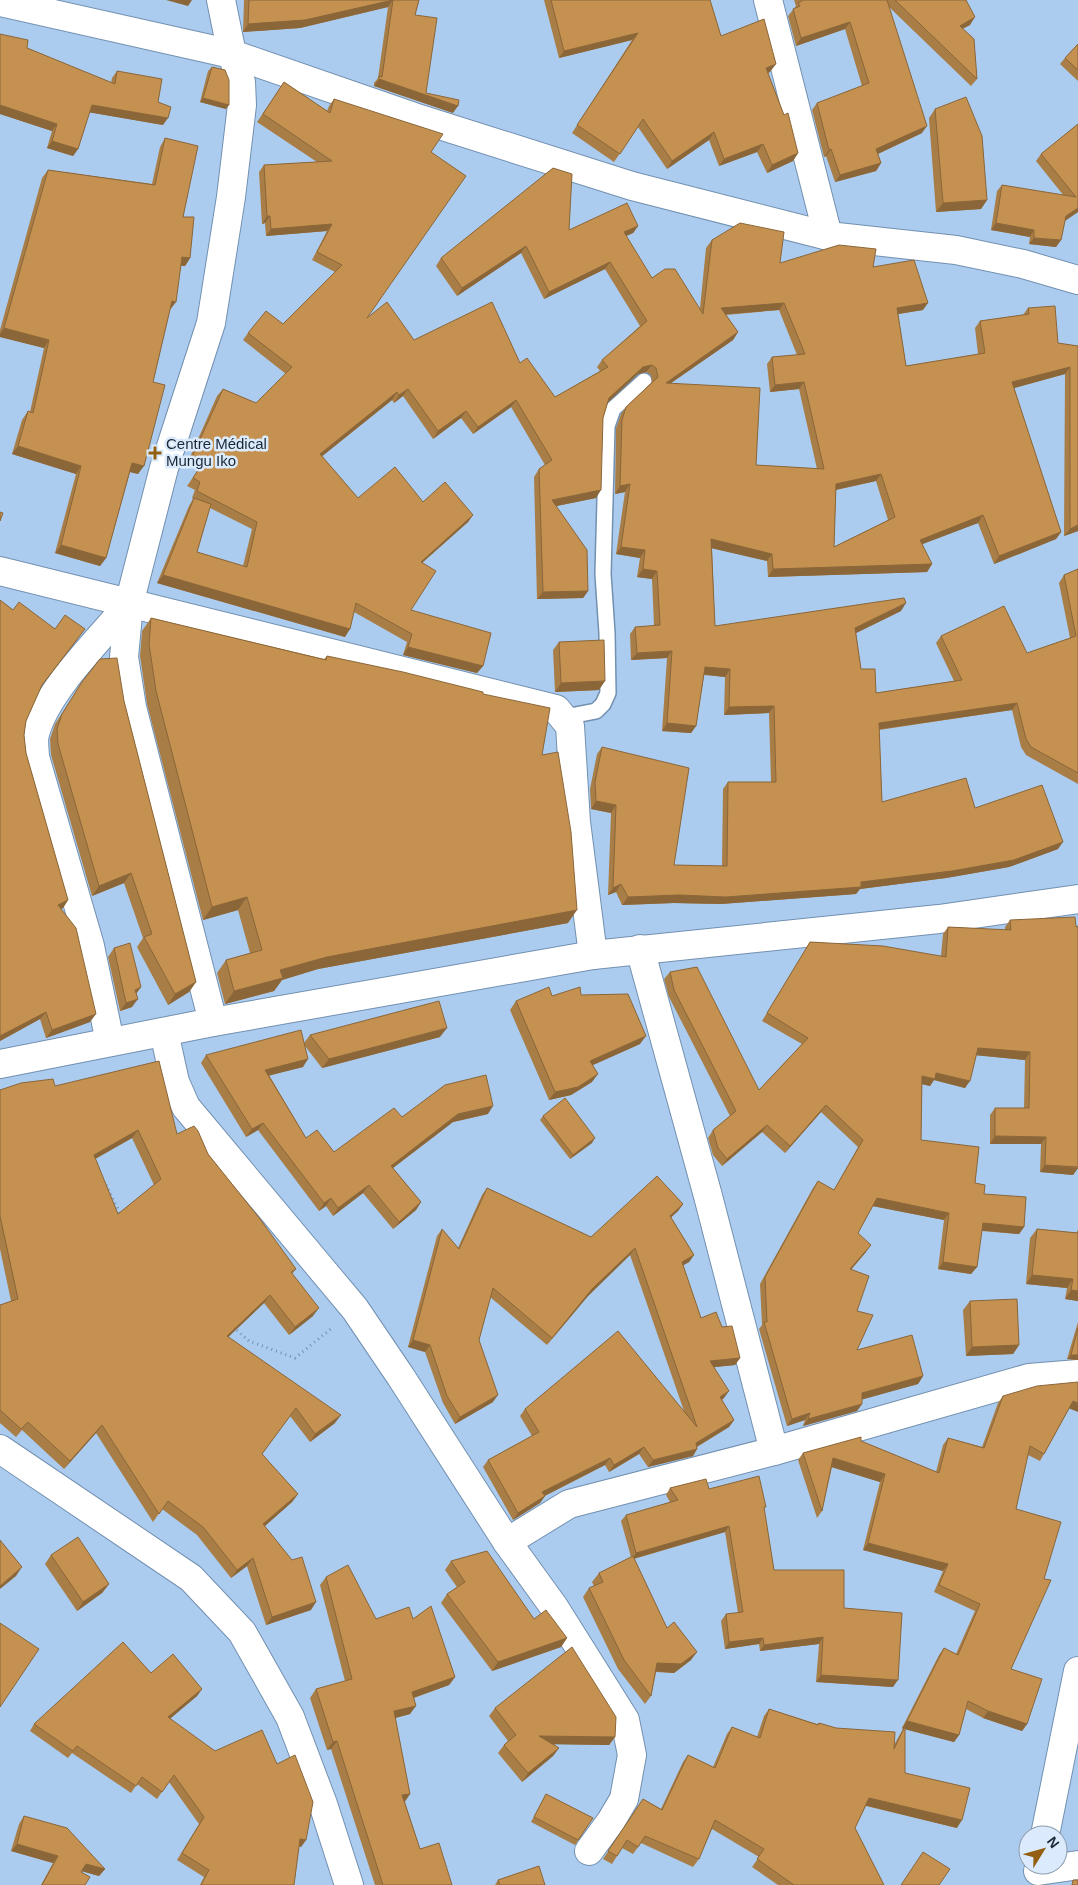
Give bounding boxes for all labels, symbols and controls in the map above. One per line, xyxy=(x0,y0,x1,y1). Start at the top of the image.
place label: Centre Médical Mungu Iko xyxy=(166,435,267,469)
marker: Centre Médical Mungu Iko xyxy=(148,446,162,460)
north arrow xyxy=(1018,1825,1068,1875)
text: N xyxy=(1044,1833,1063,1851)

